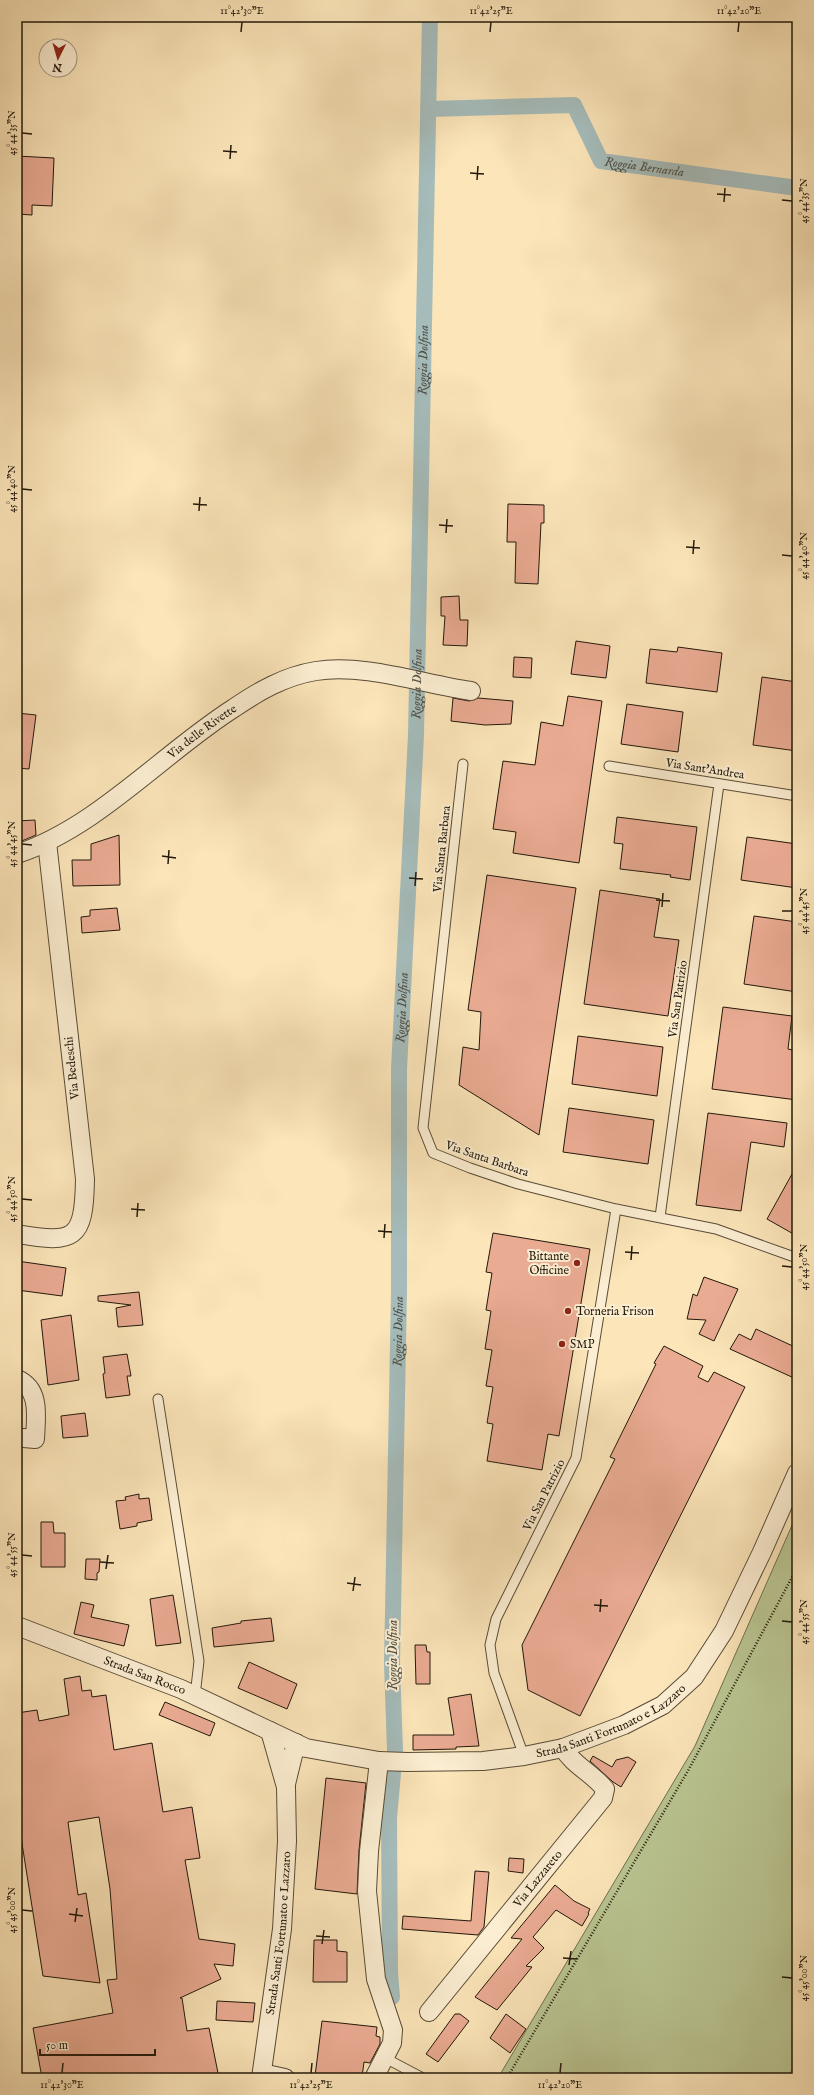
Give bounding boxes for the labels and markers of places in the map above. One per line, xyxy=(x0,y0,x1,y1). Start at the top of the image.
place label: Bittante Officine xyxy=(528,1249,569,1278)
marker: Bittante Officine xyxy=(572,1258,582,1268)
place label: Torneria Frison xyxy=(576,1304,655,1319)
marker: Torneria Frison xyxy=(563,1306,573,1316)
place label: SMP xyxy=(570,1337,594,1352)
marker: SMP xyxy=(557,1339,567,1349)

